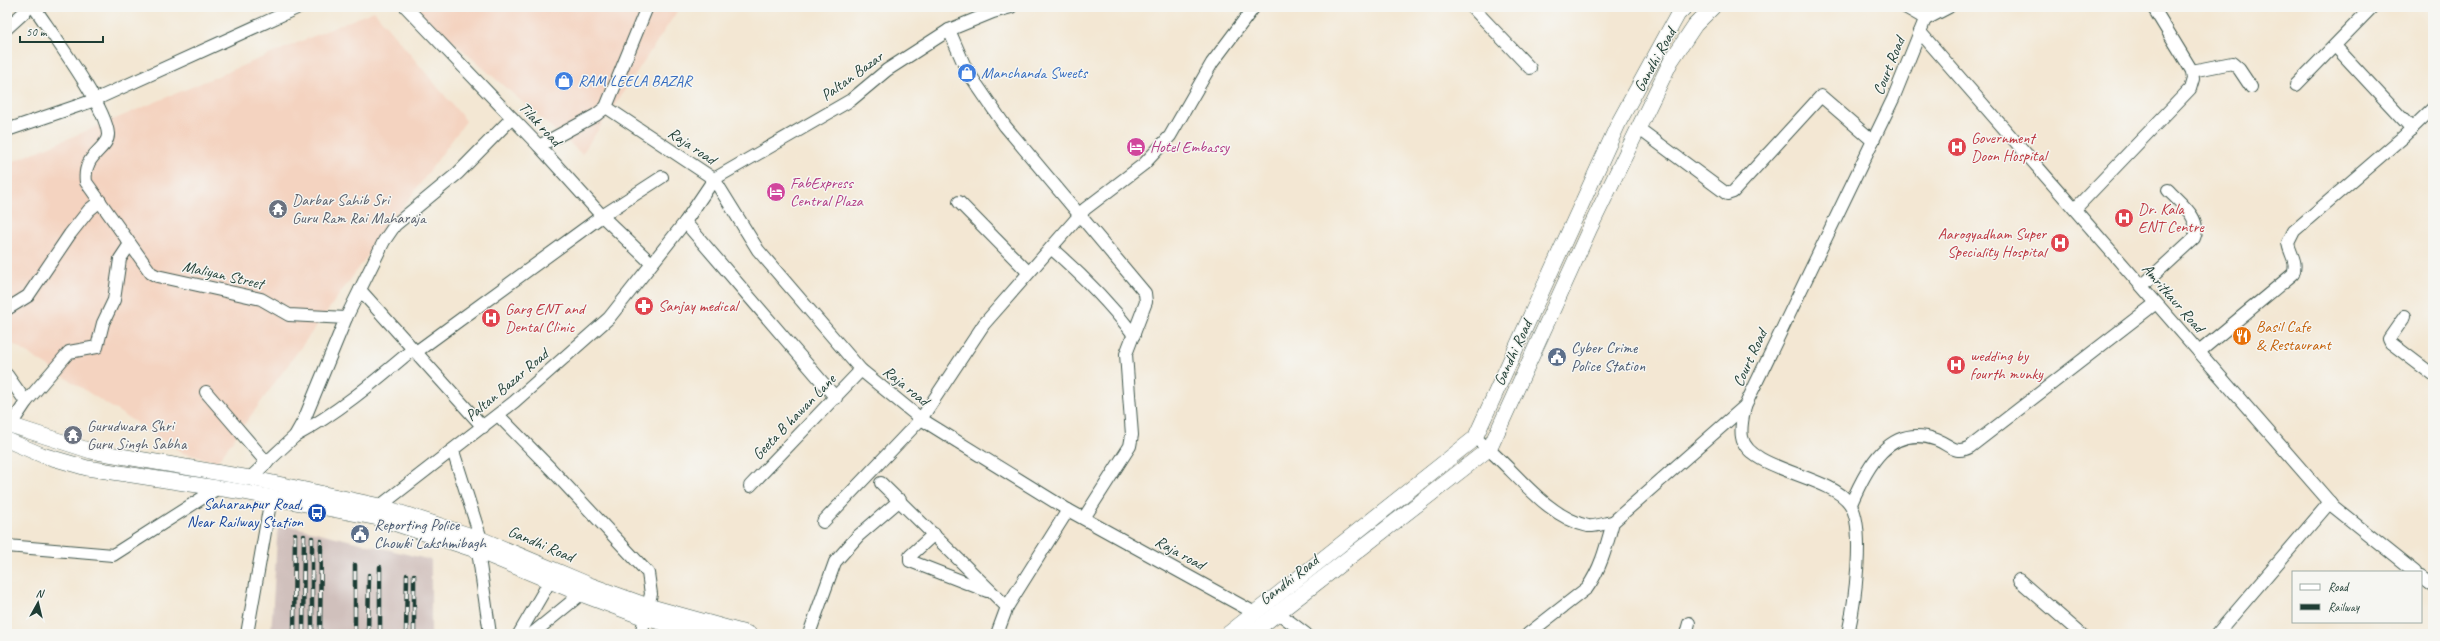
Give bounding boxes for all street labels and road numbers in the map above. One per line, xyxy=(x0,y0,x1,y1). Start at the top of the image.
street label: Gandhi Road xyxy=(1629,22,1682,95)
street label: Court Road xyxy=(1868,31,1911,98)
street label: Paltan Bazar xyxy=(817,46,888,105)
street label: Tilak road xyxy=(514,97,568,152)
street label: Raja road xyxy=(664,123,722,171)
street label: Maliyan Street xyxy=(181,256,268,295)
street label: Amritkaur Road xyxy=(2137,259,2210,339)
street label: Gandhi Road xyxy=(1489,315,1538,389)
street label: Court Road xyxy=(1728,324,1773,390)
street label: Paltan Bazar Road xyxy=(461,343,555,426)
street label: Raja road xyxy=(879,361,935,412)
street label: Geeta B hawan Lane xyxy=(748,369,841,464)
street label: Gandhi Road xyxy=(505,521,580,568)
street label: Raja road xyxy=(1152,531,1211,576)
street label: Gandhi Road xyxy=(1255,549,1325,609)

